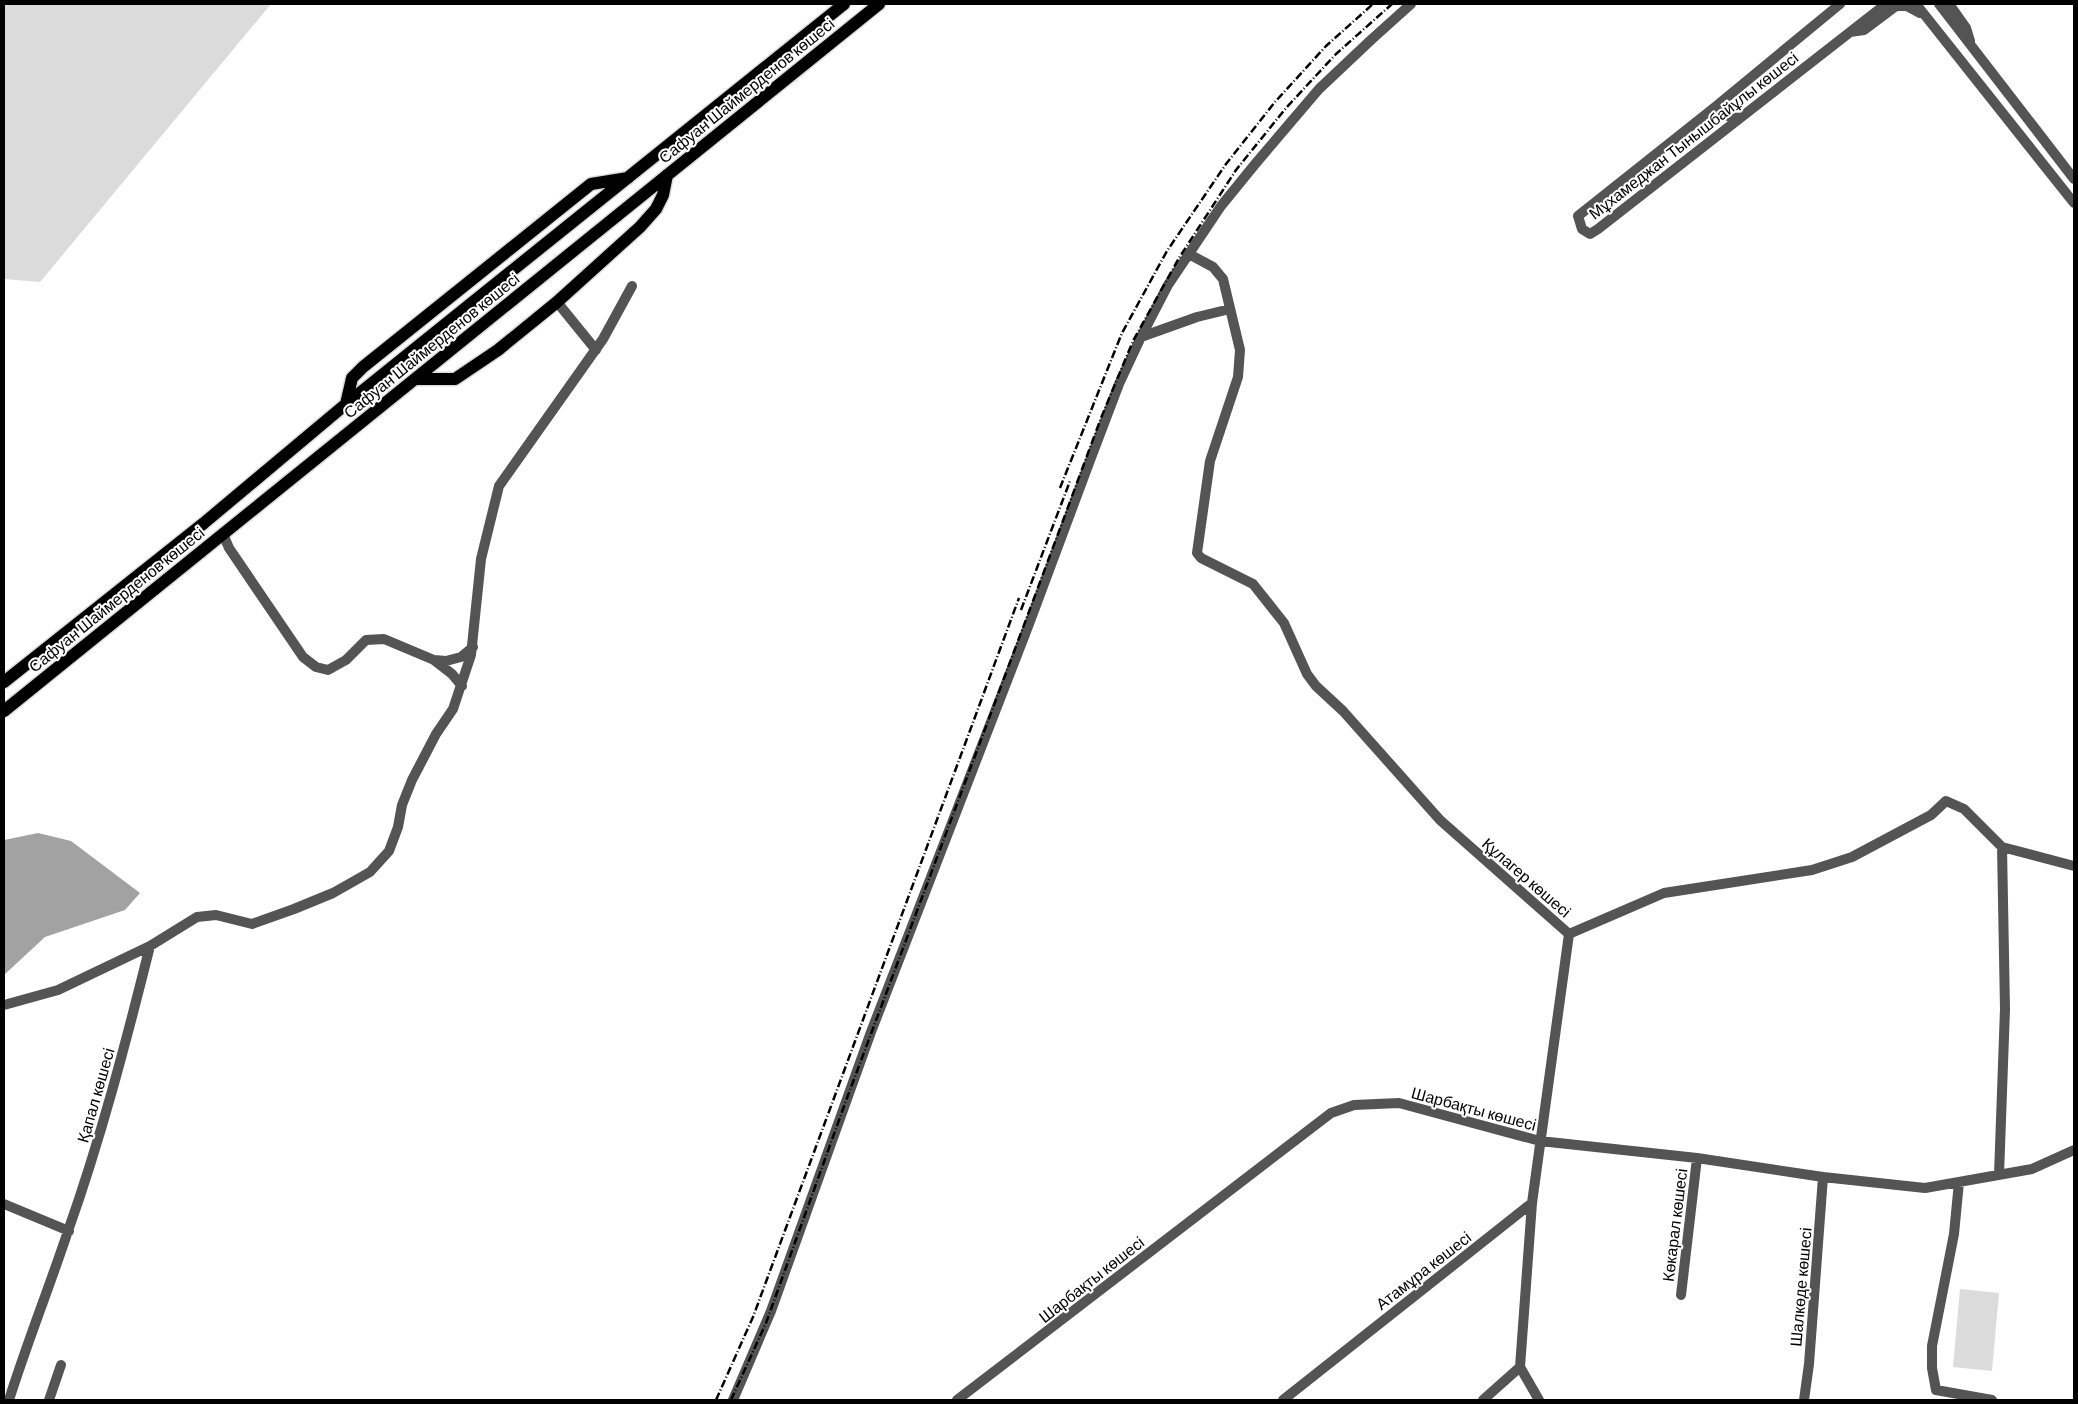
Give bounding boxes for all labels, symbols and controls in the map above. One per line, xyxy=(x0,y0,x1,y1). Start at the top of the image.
street label: Сафуан Шаймерденов көшесі xyxy=(654,13,838,167)
street label: Мұхамеджан Тынышбайұлы көшесі xyxy=(1585,47,1801,223)
street label: Сафуан Шаймерденов көшесі xyxy=(339,268,523,422)
street label: Сафуан Шаймерденов көшесі xyxy=(24,522,208,676)
street label: Құлагер көшесі xyxy=(1479,833,1575,921)
street label: Қапал көшесі xyxy=(72,1046,118,1144)
street label: Шарбақты көшесі xyxy=(1410,1082,1538,1134)
street label: Көкарал көшесі xyxy=(1658,1167,1690,1283)
street label: Атамұра көшесі xyxy=(1372,1227,1474,1313)
street label: Шалкөде көшесі xyxy=(1785,1227,1815,1347)
street label: Шарбақты көшесі xyxy=(1035,1232,1147,1326)

